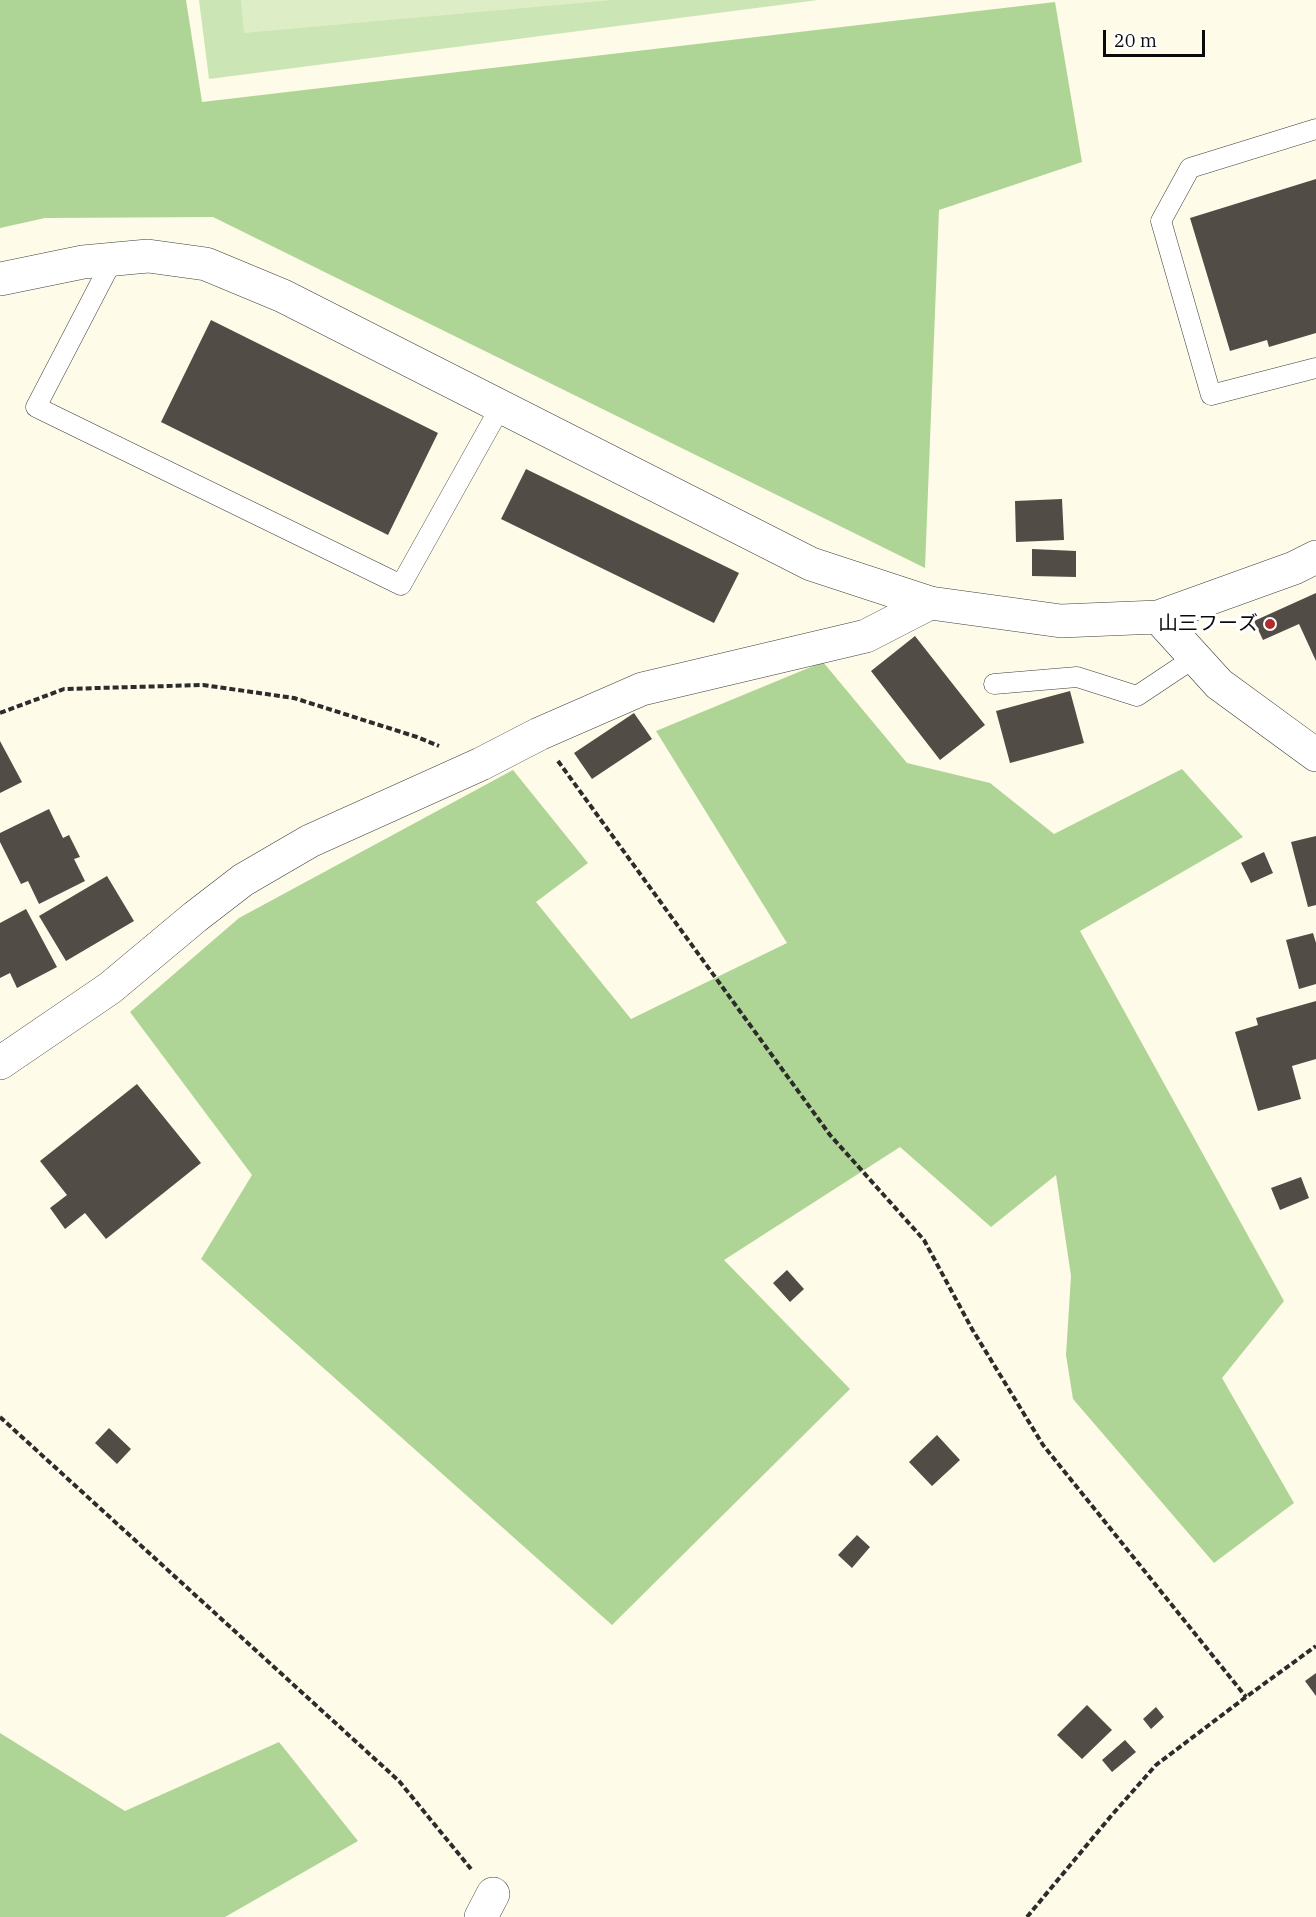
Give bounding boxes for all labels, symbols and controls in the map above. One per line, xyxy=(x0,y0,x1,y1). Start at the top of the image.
scale bar xyxy=(1106,18,1208,56)
text: 20 m xyxy=(1114,29,1157,52)
place label: 山三フーズ xyxy=(1158,612,1258,636)
marker: 山三フーズ xyxy=(1263,617,1277,631)

